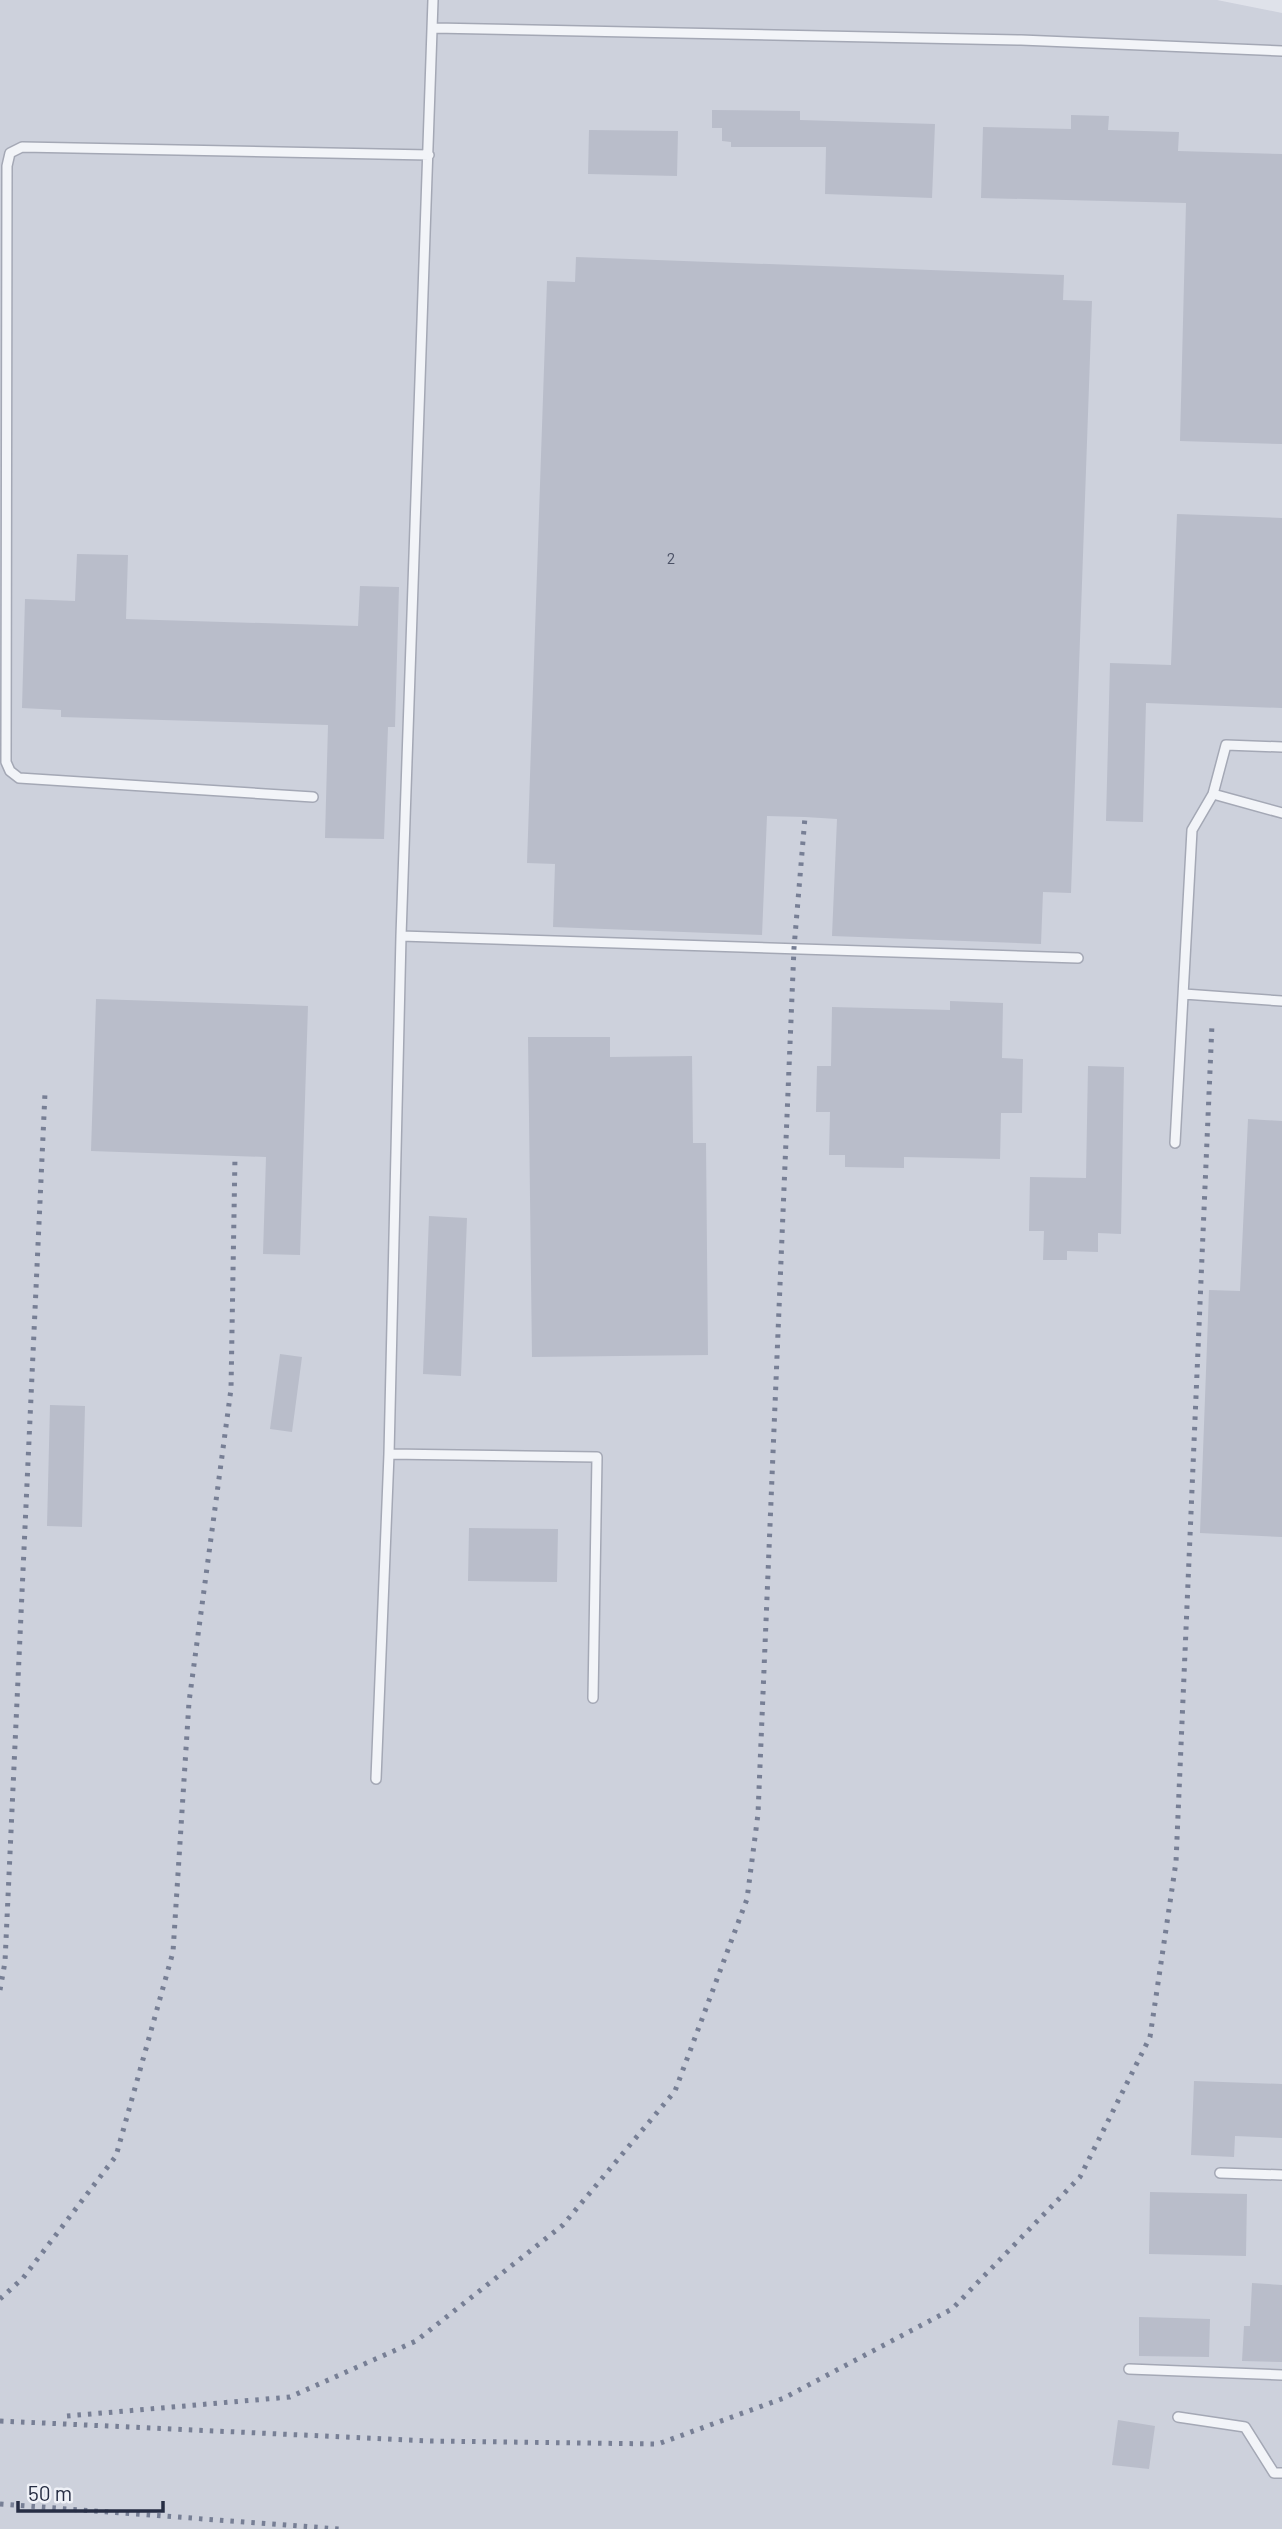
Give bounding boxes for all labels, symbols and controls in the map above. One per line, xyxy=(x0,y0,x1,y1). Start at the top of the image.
house number: 2 xyxy=(667,548,675,567)
scale bar xyxy=(18,2470,163,2514)
text: 50 m xyxy=(28,2480,72,2505)

